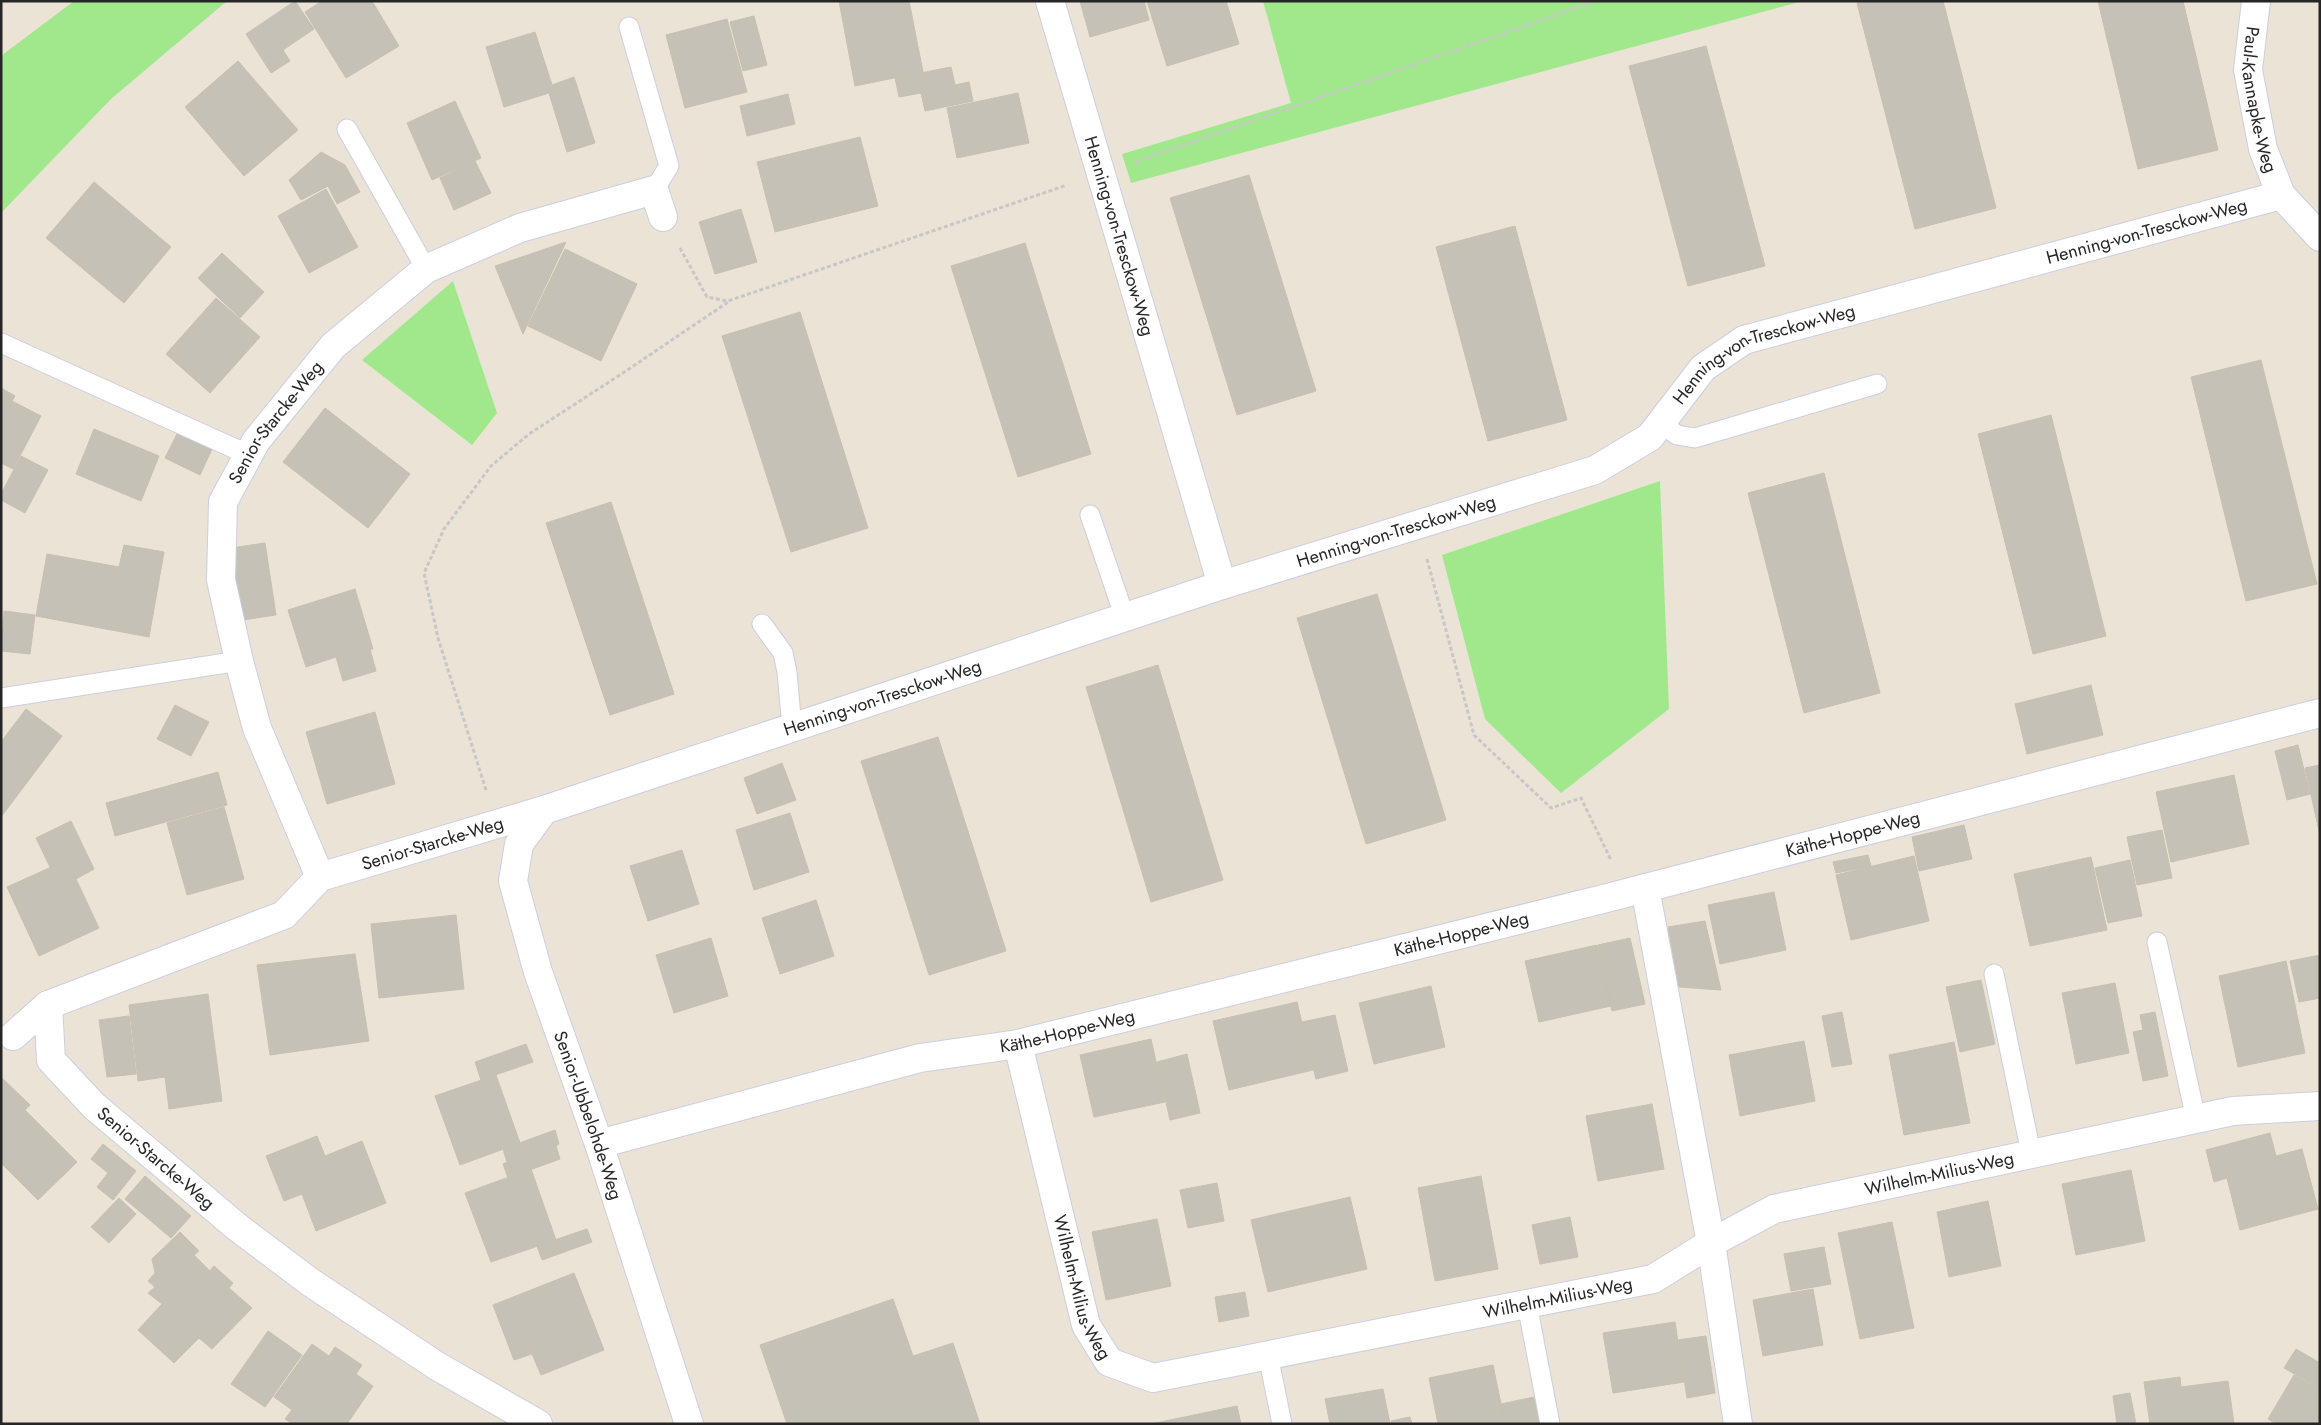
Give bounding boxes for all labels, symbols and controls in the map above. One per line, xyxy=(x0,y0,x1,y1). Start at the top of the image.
street label: Paul-Kannapke-Weg xyxy=(2235,25,2284,177)
street label: Henning-von-Tresckow-Weg xyxy=(1077,133,1161,339)
street label: Henning-von-Tresckow-Weg xyxy=(2043,192,2250,271)
street label: Henning-von-Tresckow-Weg xyxy=(1667,298,1858,410)
street label: Senior-Starcke-Weg xyxy=(222,355,329,489)
street label: Henning-von-Tresckow-Weg xyxy=(1293,488,1499,574)
street label: Henning-von-Tresckow-Weg xyxy=(780,653,985,743)
street label: Käthe-Hoppe-Weg xyxy=(1783,804,1923,864)
street label: Senior-Starcke-Weg xyxy=(358,810,507,877)
street label: Käthe-Hoppe-Weg xyxy=(1391,905,1531,963)
street label: Käthe-Hoppe-Weg xyxy=(998,1003,1137,1059)
street label: Senior-Ubbelohde-Weg xyxy=(547,1028,629,1203)
street label: Senior-Starcke-Weg xyxy=(91,1101,220,1216)
street label: Wilhelm-Milius-Weg xyxy=(1862,1145,2016,1202)
street label: Wilhelm-Milius-Weg xyxy=(1047,1212,1118,1365)
street label: Wilhelm-Milius-Weg xyxy=(1481,1270,1635,1325)

